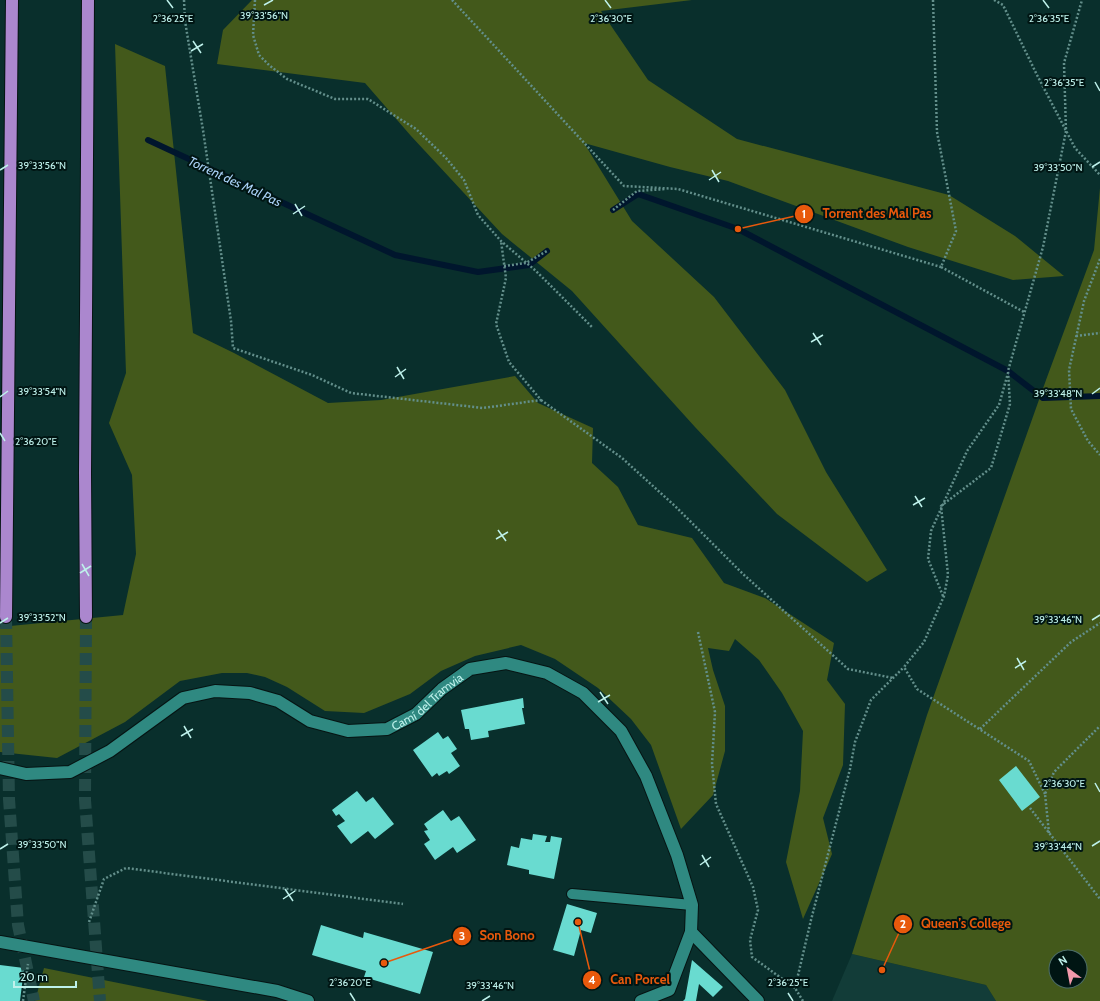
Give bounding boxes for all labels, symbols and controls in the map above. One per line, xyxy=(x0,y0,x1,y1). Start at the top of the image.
text: 39°33'56"N xyxy=(240,9,288,22)
text: 2°36'25"E xyxy=(153,12,194,25)
text: 2°36'30"E xyxy=(590,12,633,25)
text: 2°36'35"E xyxy=(1029,12,1070,25)
text: 2°36'35"E xyxy=(1044,76,1085,89)
water label: Torrent des Mal Pas xyxy=(186,152,284,210)
text: 39°33'56"N xyxy=(18,159,66,172)
text: 39°33'50"N xyxy=(1033,161,1083,174)
callout: Torrent des Mal Pas xyxy=(794,201,939,226)
text: Torrent des Mal Pas xyxy=(823,205,932,221)
text: 1 xyxy=(802,206,806,221)
text: 39°33'54"N xyxy=(18,385,66,398)
text: 39°33'48"N xyxy=(1034,387,1082,400)
text: 2°36'20"E xyxy=(15,435,57,448)
text: 39°33'52"N xyxy=(18,611,66,624)
text: 39°33'46"N xyxy=(1034,613,1082,626)
street label: Camí del Tramvia xyxy=(388,669,466,733)
text: 2°36'30"E xyxy=(1043,777,1086,790)
text: 39°33'50"N xyxy=(17,838,67,851)
text: 39°33'44"N xyxy=(1034,840,1082,853)
callout: Queen’s College xyxy=(893,911,1019,936)
text: Queen’s College xyxy=(921,915,1011,931)
text: 2 xyxy=(900,916,906,931)
callout: Son Bono xyxy=(452,923,543,948)
text: Son Bono xyxy=(479,927,535,943)
text: 3 xyxy=(459,928,465,943)
north arrow xyxy=(1048,949,1088,989)
text: N xyxy=(1056,953,1070,969)
scale bar xyxy=(14,963,76,989)
callout: Can Porcel xyxy=(582,967,678,992)
text: 20 m xyxy=(20,969,48,984)
text: Can Porcel xyxy=(610,971,670,987)
text: 4 xyxy=(588,972,596,987)
text: 2°36'20"E xyxy=(329,976,371,989)
text: 2°36'25"E xyxy=(768,976,809,989)
text: 39°33'46"N xyxy=(466,979,514,992)

